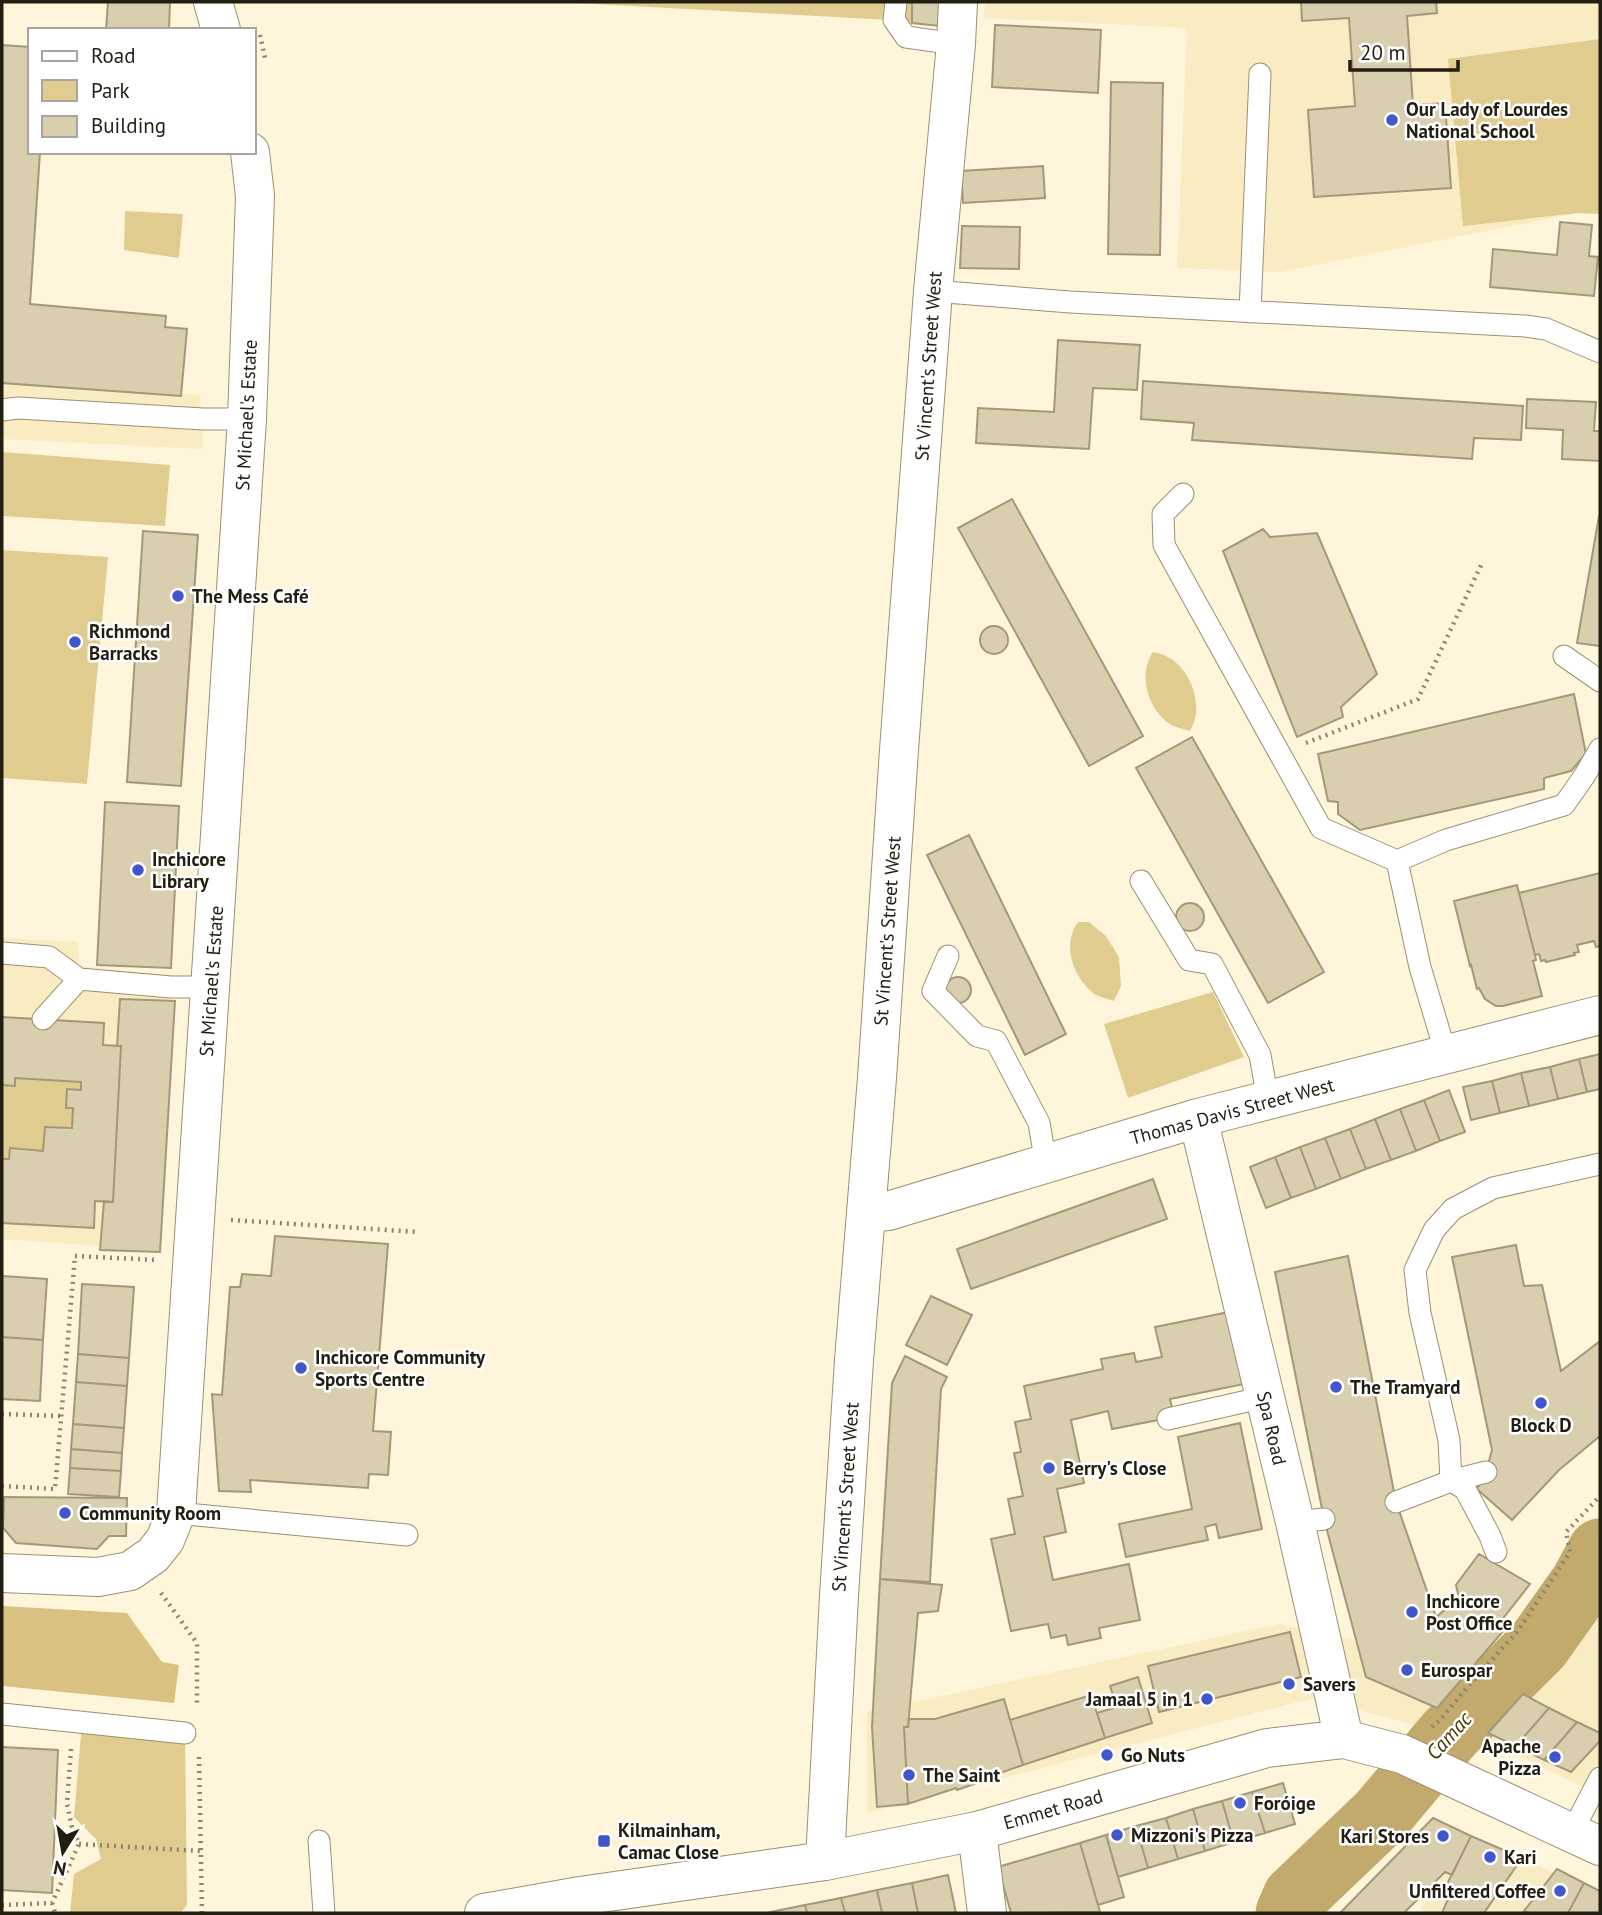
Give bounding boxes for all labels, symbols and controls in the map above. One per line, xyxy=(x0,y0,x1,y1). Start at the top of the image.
legend xyxy=(28,28,256,154)
scale bar xyxy=(1350,28,1458,72)
text: 20 m xyxy=(1360,39,1406,66)
text: Road xyxy=(91,42,135,69)
text: Park xyxy=(91,77,130,104)
place label: Our Lady of Lourdes National School xyxy=(1406,97,1568,143)
text: Building xyxy=(91,112,166,139)
marker: Our Lady of Lourdes National School xyxy=(1384,112,1400,128)
street label: St Vincent's Street West xyxy=(909,270,947,462)
street label: St Michael's Estate xyxy=(230,339,262,491)
place label: The Mess Café xyxy=(192,584,309,608)
marker: The Mess Café xyxy=(170,588,186,604)
place label: Richmond Barracks xyxy=(89,619,170,665)
marker: Richmond Barracks xyxy=(67,634,83,650)
street label: St Vincent's Street West xyxy=(868,835,906,1027)
place label: Inchicore Library xyxy=(152,847,226,893)
marker: Inchicore Library xyxy=(130,862,146,878)
street label: St Michael's Estate xyxy=(194,905,228,1057)
street label: Thomas Davis Street West xyxy=(1127,1072,1337,1150)
place label: Inchicore Community Sports Centre xyxy=(315,1345,486,1391)
marker: Inchicore Community Sports Centre xyxy=(293,1360,309,1376)
place label: The Tramyard xyxy=(1350,1375,1461,1399)
marker: The Tramyard xyxy=(1328,1379,1344,1395)
street label: Spa Road xyxy=(1252,1389,1292,1467)
marker: Block D xyxy=(1533,1395,1549,1411)
street label: St Vincent's Street West xyxy=(826,1401,864,1593)
place label: Block D xyxy=(1510,1413,1572,1437)
place label: Berry's Close xyxy=(1063,1456,1166,1480)
marker: Berry's Close xyxy=(1041,1460,1057,1476)
place label: Community Room xyxy=(79,1501,221,1525)
marker: Community Room xyxy=(57,1505,73,1521)
place label: Inchicore Post Office xyxy=(1426,1589,1513,1635)
marker: Inchicore Post Office xyxy=(1404,1604,1420,1620)
place label: Eurospar xyxy=(1421,1658,1493,1682)
marker: Eurospar xyxy=(1399,1662,1415,1678)
place label: Savers xyxy=(1303,1672,1356,1696)
marker: Savers xyxy=(1281,1676,1297,1692)
place label: Jamaal 5 in 1 xyxy=(1085,1687,1193,1711)
marker: Jamaal 5 in 1 xyxy=(1199,1691,1215,1707)
water label: Camac xyxy=(1420,1705,1478,1765)
place label: Apache Pizza xyxy=(1482,1734,1541,1780)
place label: Go Nuts xyxy=(1121,1743,1185,1767)
marker: Go Nuts xyxy=(1099,1747,1115,1763)
marker: Apache Pizza xyxy=(1547,1749,1563,1765)
place label: The Saint xyxy=(923,1763,1001,1787)
marker: The Saint xyxy=(901,1767,917,1783)
street label: Emmet Road xyxy=(1000,1783,1106,1835)
place label: Foróige xyxy=(1254,1791,1316,1815)
marker: Foróige xyxy=(1232,1795,1248,1811)
north arrow xyxy=(28,1817,98,1887)
place label: Kilmainham, Camac Close xyxy=(618,1818,721,1864)
place label: Mizzoni's Pizza xyxy=(1131,1823,1253,1847)
place label: Kari Stores xyxy=(1340,1824,1429,1848)
marker: Mizzoni's Pizza xyxy=(1109,1827,1125,1843)
marker: Kari Stores xyxy=(1435,1828,1451,1844)
marker: Kilmainham, Camac Close xyxy=(596,1833,612,1849)
place label: Kari xyxy=(1504,1845,1537,1869)
marker: Kari xyxy=(1482,1849,1498,1865)
text: N xyxy=(51,1856,68,1882)
place label: Unfiltered Coffee xyxy=(1409,1879,1546,1903)
marker: Unfiltered Coffee xyxy=(1552,1883,1568,1899)

